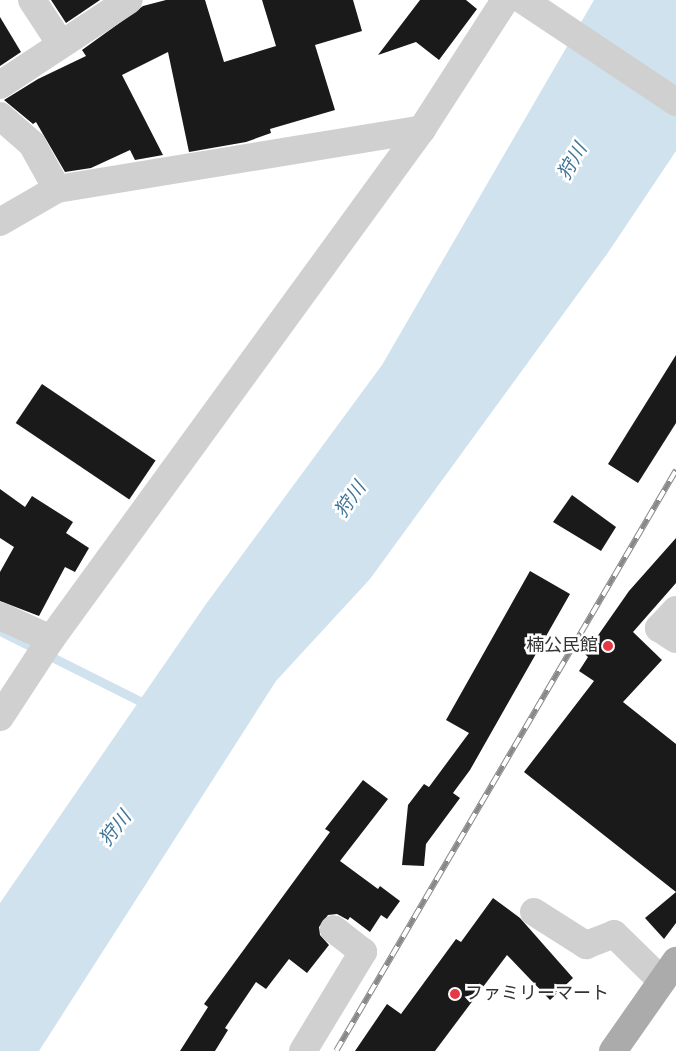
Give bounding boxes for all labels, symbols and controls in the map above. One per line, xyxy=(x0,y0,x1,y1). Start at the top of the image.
water label: 狩川 xyxy=(554,140,592,184)
water label: 狩川 xyxy=(331,478,371,522)
place label: 楠公民館 xyxy=(526,635,598,657)
marker: 楠公民館 xyxy=(602,640,614,652)
water label: 狩川 xyxy=(95,807,137,851)
place label: ファミリーマート xyxy=(465,983,609,1005)
marker: ファミリーマート xyxy=(449,988,461,1000)

